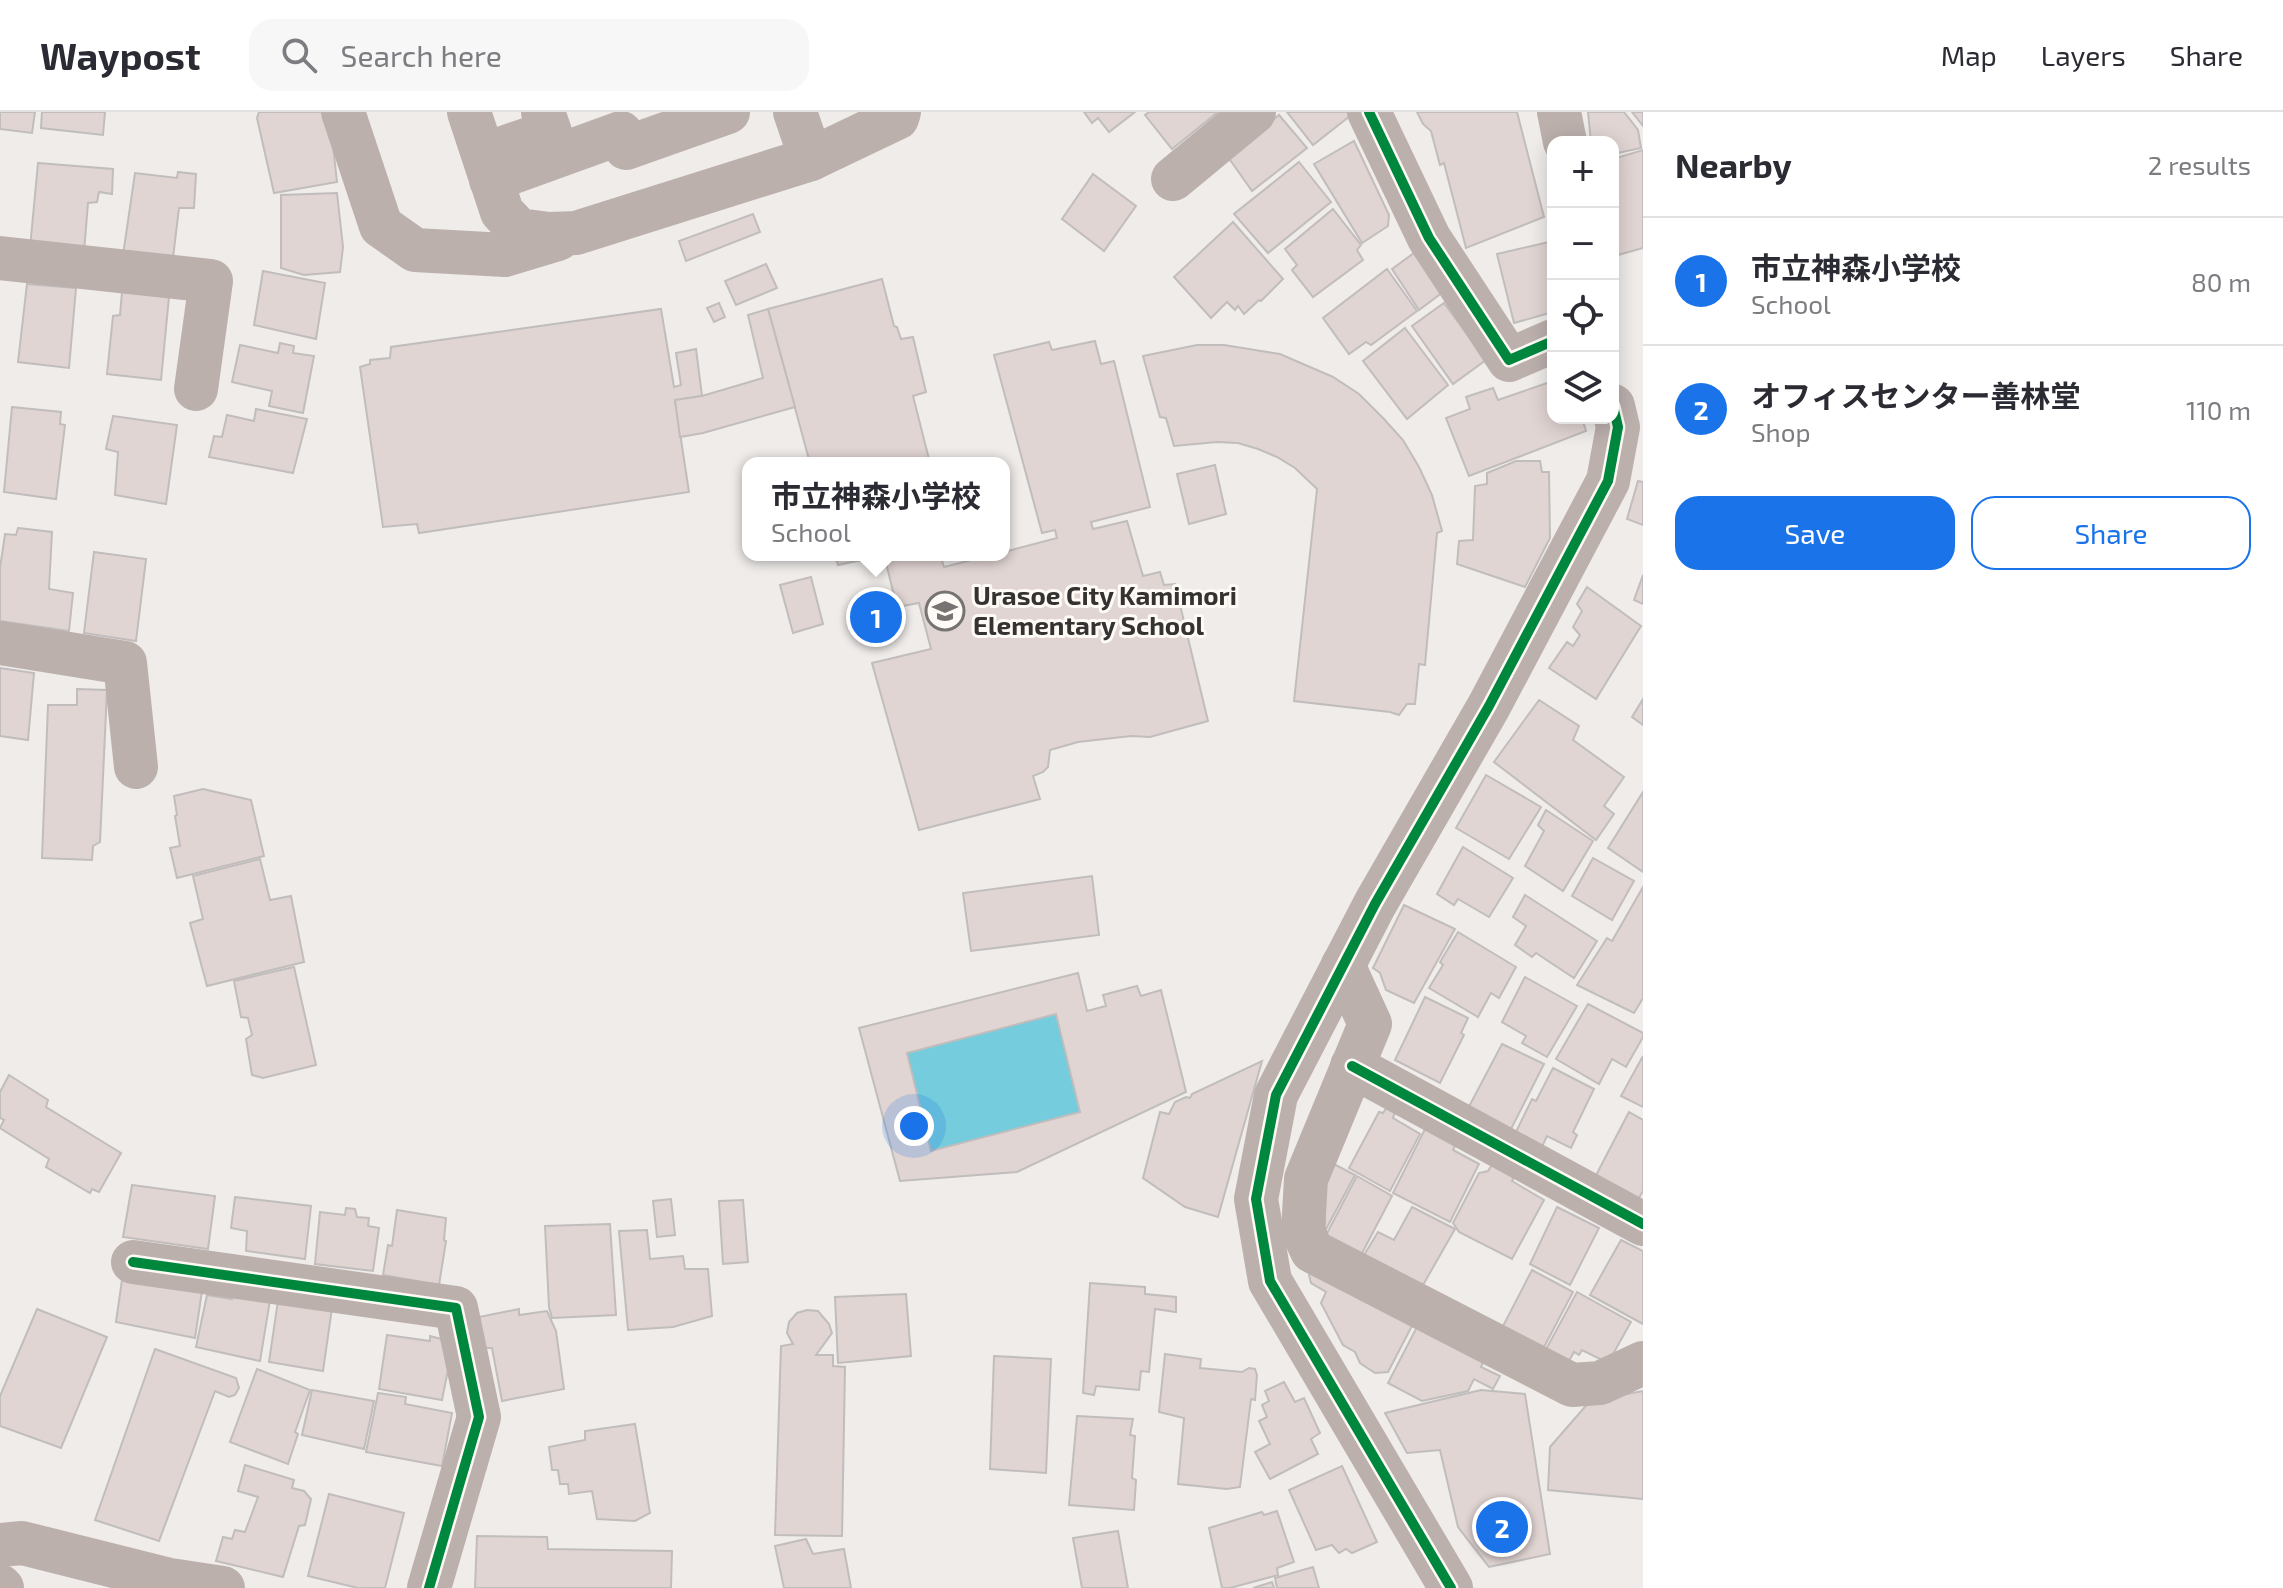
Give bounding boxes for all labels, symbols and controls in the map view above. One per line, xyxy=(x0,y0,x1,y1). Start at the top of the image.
search box xyxy=(249,19,809,91)
text: Waypost xyxy=(40,32,201,78)
icon: search xyxy=(277,33,321,77)
text: Search here xyxy=(341,37,502,73)
text: Map xyxy=(1941,38,1997,72)
text: Layers xyxy=(2041,38,2126,72)
text: Share xyxy=(2170,38,2243,72)
map controls xyxy=(1547,136,1619,424)
button: + xyxy=(1547,136,1619,208)
text: Nearby xyxy=(1675,144,1792,185)
text: 2 results xyxy=(2148,149,2251,180)
button: − xyxy=(1547,208,1619,280)
text: 市立神森小学校 xyxy=(1751,249,1961,285)
text: 1 xyxy=(1695,266,1707,297)
text: 80 m xyxy=(2191,266,2251,297)
button: locate xyxy=(1547,280,1619,352)
text: School xyxy=(1751,288,1831,319)
button: layers xyxy=(1547,352,1619,424)
text: オフィスセンター善林堂 xyxy=(1751,377,2080,413)
text: 2 xyxy=(1693,394,1709,425)
text: 110 m xyxy=(2186,394,2251,425)
text: Shop xyxy=(1751,416,1811,447)
popup xyxy=(742,457,1010,561)
text: 市立神森小学校 xyxy=(771,477,981,513)
button: Save xyxy=(1675,496,1955,570)
button: Share xyxy=(1971,496,2251,570)
text: School xyxy=(771,516,851,547)
place label: Urasoe City Kamimori Elementary School xyxy=(973,579,1237,641)
pin: 1 xyxy=(850,587,902,647)
school or university icon: Urasoe City Kamimori Elementary School xyxy=(924,590,966,632)
your location xyxy=(894,1106,934,1146)
pin: 2 xyxy=(1476,1497,1528,1557)

